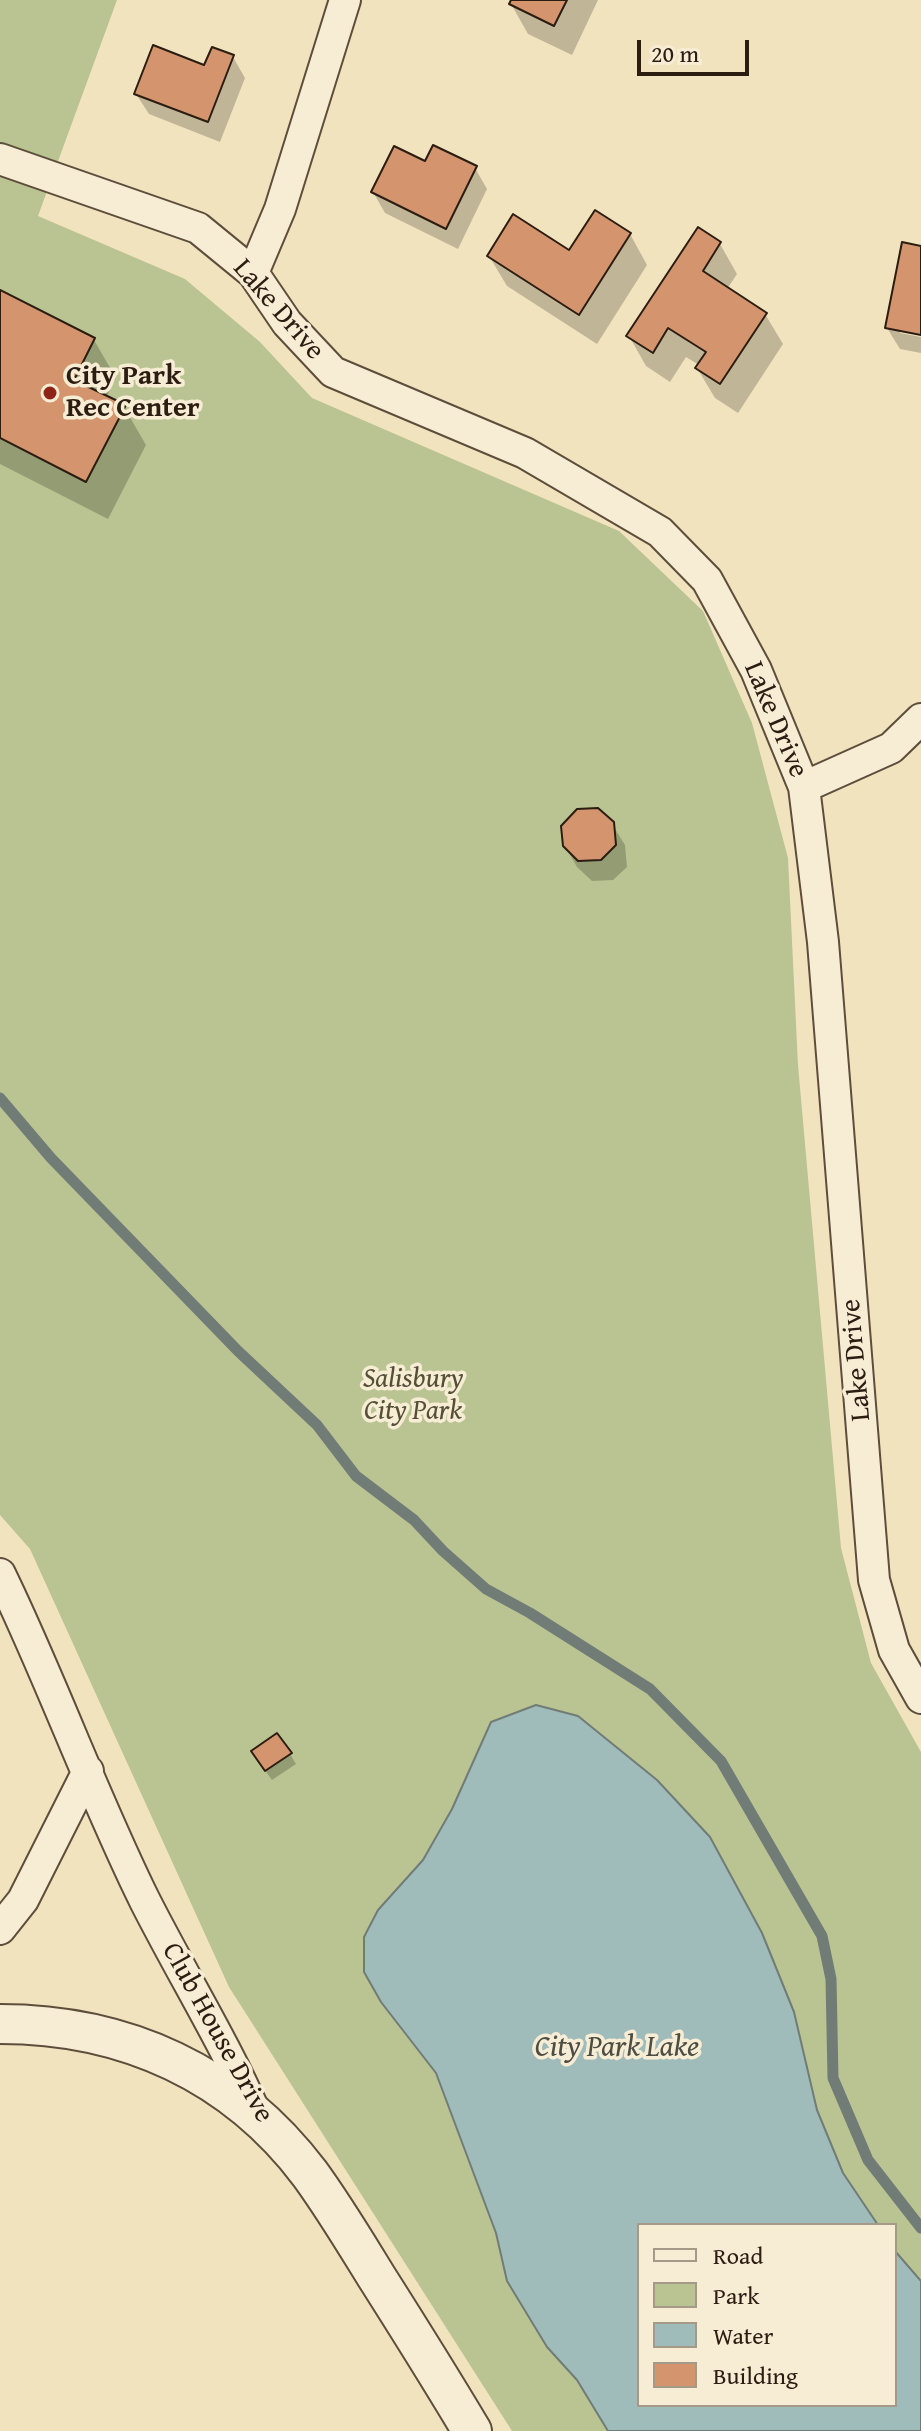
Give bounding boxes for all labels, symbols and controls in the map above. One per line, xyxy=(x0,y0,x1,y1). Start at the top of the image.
scale bar xyxy=(641,24,753,74)
text: 20 m xyxy=(651,36,699,71)
street label: Lake Drive xyxy=(225,253,331,367)
place label: City Park Rec Center xyxy=(66,360,200,426)
marker: City Park Rec Center xyxy=(41,384,59,402)
street label: Lake Drive xyxy=(736,657,814,783)
street label: Lake Drive xyxy=(835,1297,879,1423)
park label: Salisbury City Park xyxy=(363,1363,463,1429)
street label: Club House Drive xyxy=(154,1937,280,2129)
water label: City Park Lake xyxy=(535,2030,699,2066)
legend xyxy=(637,2223,897,2407)
text: Road xyxy=(713,2238,763,2273)
text: Park xyxy=(713,2278,759,2313)
text: Water xyxy=(713,2318,773,2353)
text: Building xyxy=(713,2358,798,2393)

